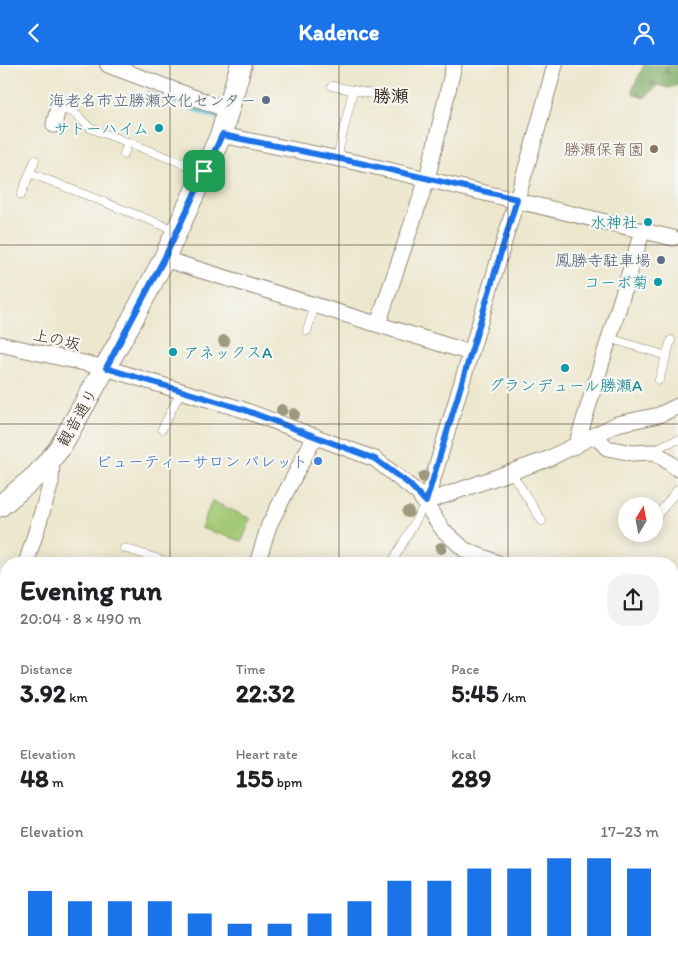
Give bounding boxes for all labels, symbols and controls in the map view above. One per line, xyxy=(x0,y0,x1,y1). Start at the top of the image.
icon: back xyxy=(20,19,48,47)
text: Kadence xyxy=(299,19,379,46)
icon: person xyxy=(630,19,658,47)
district label: 勝瀬 xyxy=(373,85,409,107)
place label: 海老名市立勝瀬文化センター xyxy=(49,91,256,110)
marker: 海老名市立勝瀬文化センター xyxy=(260,94,272,106)
place label: サトーハイム xyxy=(54,119,149,138)
marker: サトーハイム xyxy=(153,122,165,134)
place label: 勝瀬保育園 xyxy=(564,140,644,159)
marker: 勝瀬保育園 xyxy=(648,143,660,155)
pin xyxy=(183,150,225,192)
icon: arrive xyxy=(190,157,218,185)
place label: 水神社 xyxy=(590,213,638,232)
marker: 水神社 xyxy=(642,216,654,228)
place label: 鳳勝寺駐車場 xyxy=(555,251,651,270)
marker: 鳳勝寺駐車場 xyxy=(655,254,667,266)
place label: コーポ菊 xyxy=(584,273,648,292)
marker: コーポ菊 xyxy=(652,276,664,288)
street label: 上の坂 xyxy=(31,325,82,354)
place label: アネックスA xyxy=(183,343,272,362)
marker: アネックスA xyxy=(167,346,179,358)
marker: グランデュール勝瀬A xyxy=(559,362,571,374)
place label: グランデュール勝瀬A xyxy=(488,376,642,395)
street label: 観音通り xyxy=(53,385,102,450)
place label: ビューティーサロン パレット xyxy=(96,452,308,471)
marker: ビューティーサロン パレット xyxy=(312,455,324,467)
north arrow xyxy=(618,497,662,543)
map controls xyxy=(618,497,663,542)
text: Evening run xyxy=(20,573,162,607)
button: share xyxy=(607,574,659,626)
text: 20:04 · 8 × 490 m xyxy=(20,609,141,628)
text: Distance xyxy=(20,661,72,678)
text: Time xyxy=(236,661,266,678)
text: Pace xyxy=(451,661,479,678)
text: 3.92 xyxy=(20,678,66,708)
text: 22:32 xyxy=(236,678,295,708)
text: 5:45 xyxy=(451,678,499,708)
text: km xyxy=(66,689,88,706)
text: /km xyxy=(499,689,526,706)
text: Elevation xyxy=(20,746,76,763)
text: Heart rate xyxy=(236,746,298,763)
text: kcal xyxy=(451,746,476,763)
text: 48 xyxy=(20,763,49,793)
text: 155 xyxy=(236,763,274,793)
text: 289 xyxy=(451,763,491,793)
text: m xyxy=(49,774,64,791)
text: bpm xyxy=(274,774,303,791)
text: Elevation xyxy=(20,822,84,841)
text: 17–23 m xyxy=(601,822,659,841)

